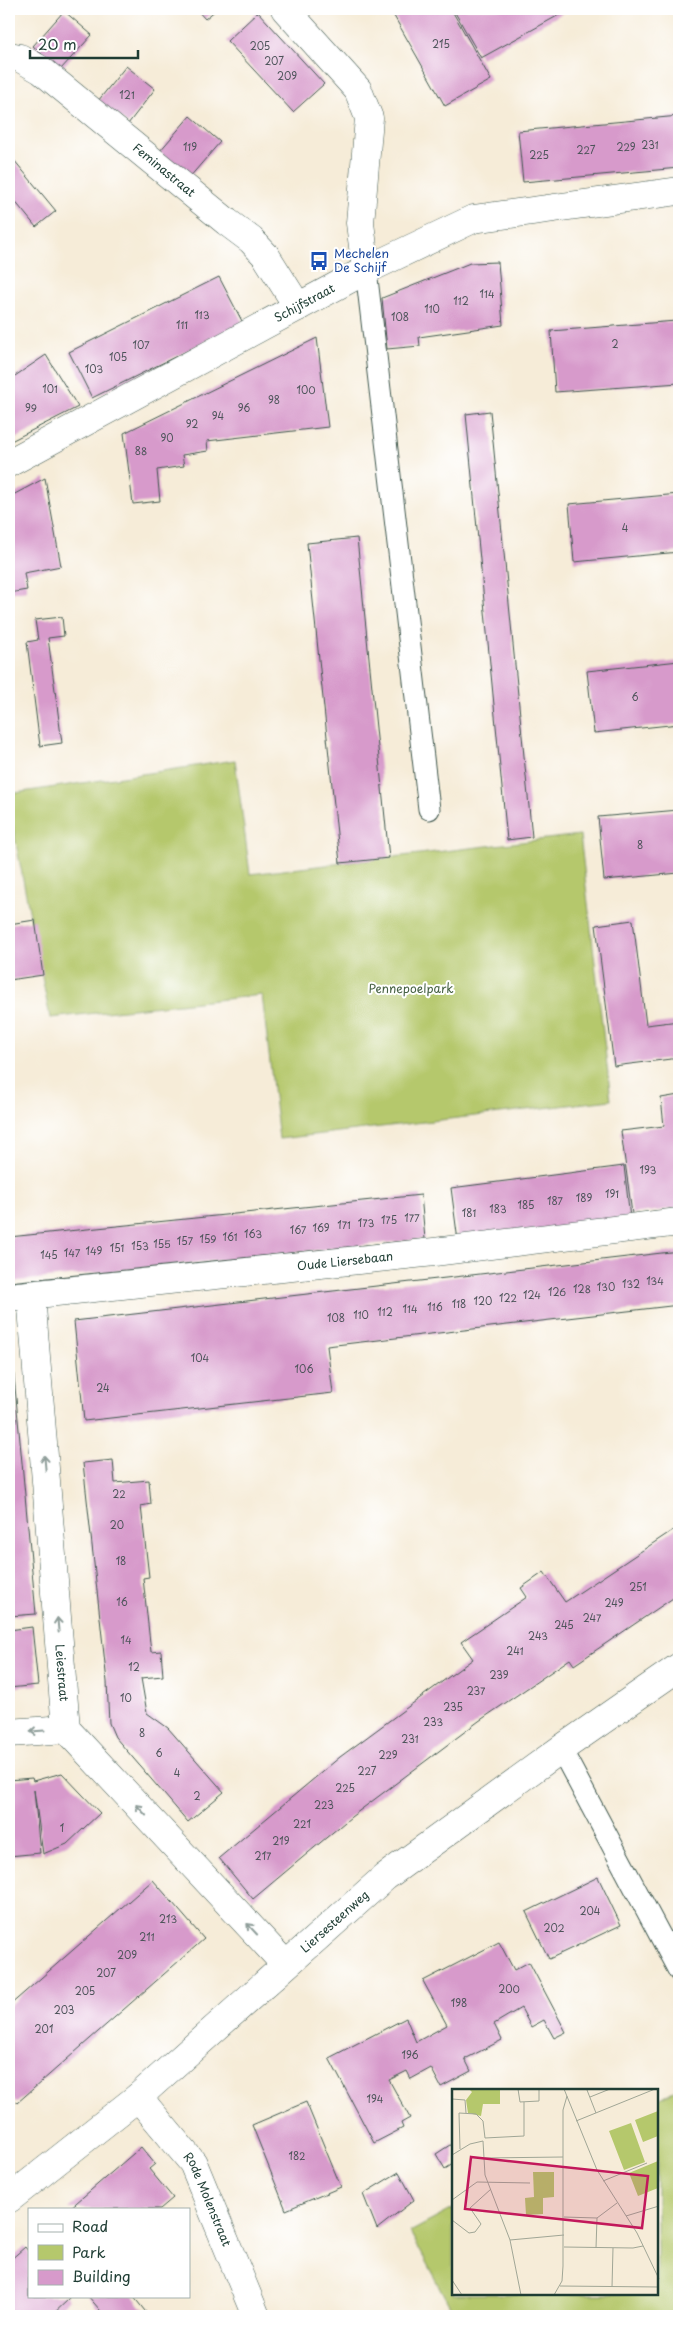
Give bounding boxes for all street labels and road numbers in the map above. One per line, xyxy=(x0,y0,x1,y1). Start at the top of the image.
street label: Feminastraat xyxy=(129,138,200,201)
street label: Schijfstraat xyxy=(271,279,338,326)
street label: Oude Liersebaan xyxy=(296,1246,394,1274)
street label: Leiestraat xyxy=(51,1643,74,1702)
street label: Liersesteenweg xyxy=(296,1885,372,1956)
street label: Rode Molenstraat xyxy=(180,2148,236,2249)

